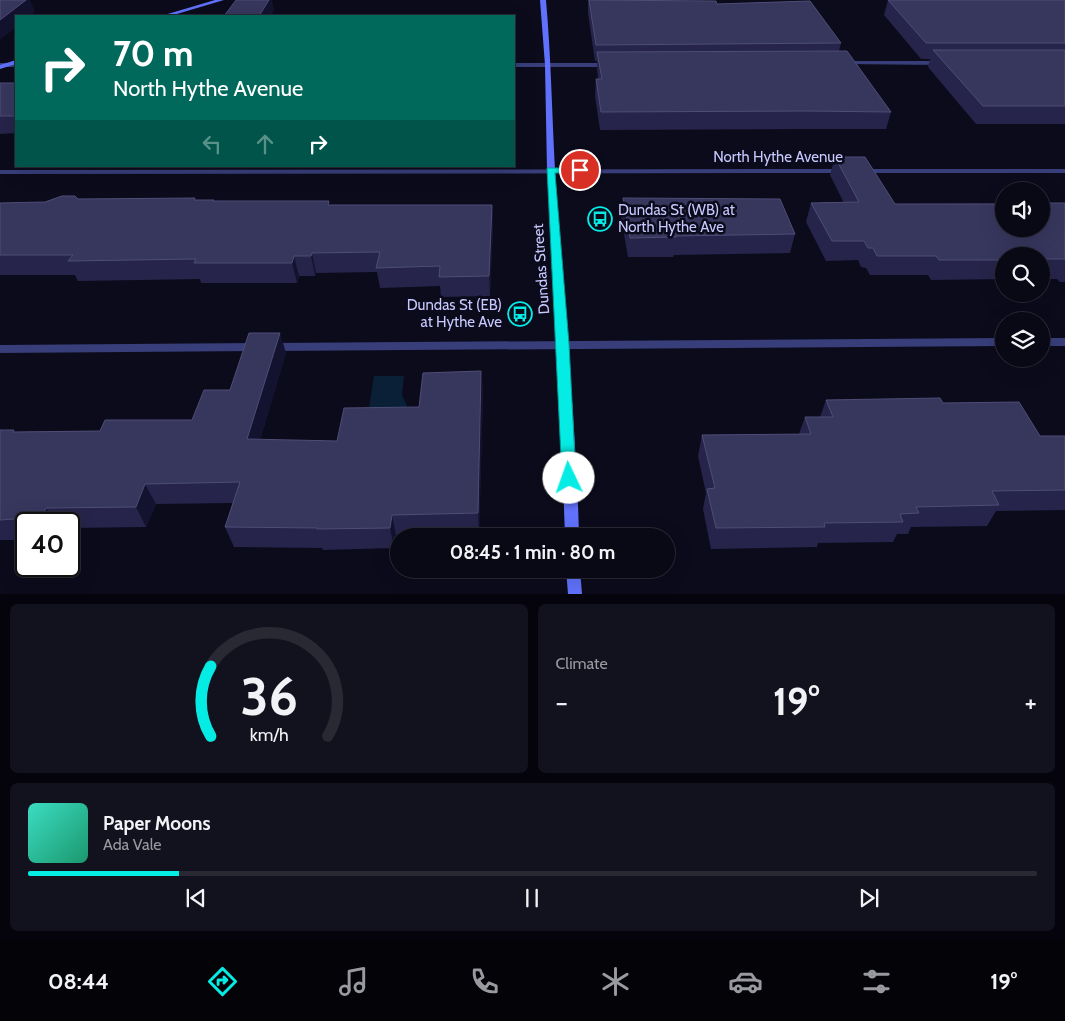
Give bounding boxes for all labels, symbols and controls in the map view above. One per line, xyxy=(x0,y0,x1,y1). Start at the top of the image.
text: 70 m xyxy=(113,32,194,75)
icon: right xyxy=(30,35,95,100)
text: North Hythe Avenue xyxy=(113,75,303,102)
icon: left xyxy=(198,130,226,158)
icon: ahead xyxy=(251,130,279,158)
icon: right xyxy=(304,130,332,158)
street label: North Hythe Avenue xyxy=(713,148,843,166)
pin xyxy=(559,149,601,191)
icon: arrive xyxy=(566,156,594,184)
map controls xyxy=(995,182,1050,367)
button: sound xyxy=(995,182,1050,237)
place label: Dundas St (WB) at North Hythe Ave xyxy=(618,201,735,236)
bus stop icon: Dundas St (WB) at North Hythe Ave xyxy=(587,206,613,232)
street label: Dundas Street xyxy=(529,223,553,315)
button: search xyxy=(995,247,1050,302)
place label: Dundas St (EB) at Hythe Ave xyxy=(407,296,502,331)
bus stop icon: Dundas St (EB) at Hythe Ave xyxy=(507,301,533,327)
button: layers xyxy=(995,312,1050,367)
position arrow xyxy=(542,451,594,503)
speed limit sign: 40 xyxy=(15,512,80,577)
text: 08:45 · 1 min · 80 m xyxy=(450,541,615,564)
text: Climate xyxy=(556,654,608,673)
text: 36 xyxy=(240,665,297,728)
text: 19° xyxy=(773,678,819,725)
text: − xyxy=(556,685,568,719)
text: + xyxy=(1025,685,1037,719)
text: km/h xyxy=(249,724,288,745)
text: Paper Moons xyxy=(103,812,211,835)
text: Ada Vale xyxy=(103,835,162,854)
icon: previous xyxy=(182,884,210,912)
icon: pause xyxy=(518,884,546,912)
icon: next xyxy=(855,884,883,912)
icon: directions xyxy=(205,964,240,999)
icon: music xyxy=(336,964,371,999)
icon: phone xyxy=(467,964,502,999)
icon: climate xyxy=(598,964,633,999)
icon: car xyxy=(728,964,763,999)
icon: filters xyxy=(859,964,894,999)
text: 08:44 xyxy=(48,968,109,995)
text: 19° xyxy=(990,968,1017,995)

